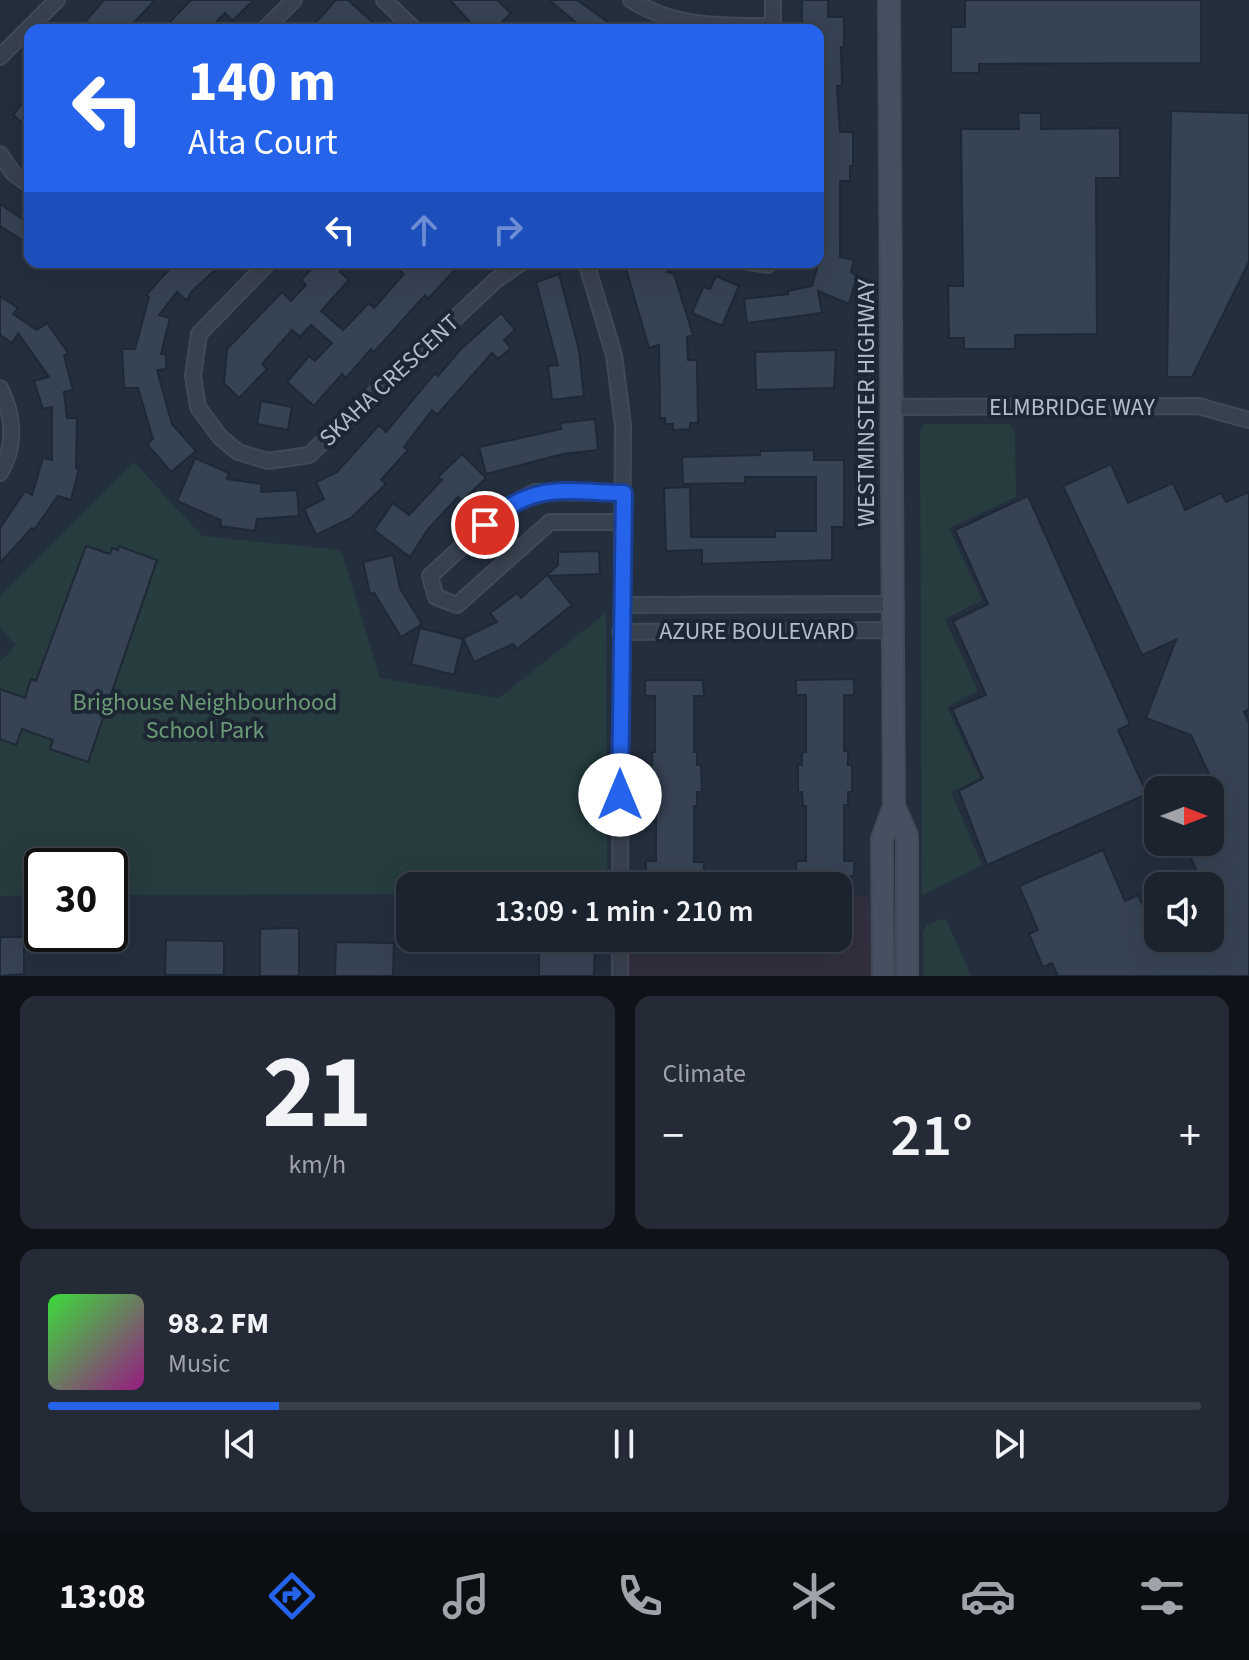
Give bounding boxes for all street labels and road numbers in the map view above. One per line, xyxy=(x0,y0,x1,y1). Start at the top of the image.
street label: WESTMINSTER HIGHWAY xyxy=(849,279,884,527)
street label: SKAHA CRESCENT xyxy=(311,306,467,455)
street label: ELMBRIDGE WAY xyxy=(989,390,1155,425)
street label: AZURE BOULEVARD xyxy=(659,614,855,649)

